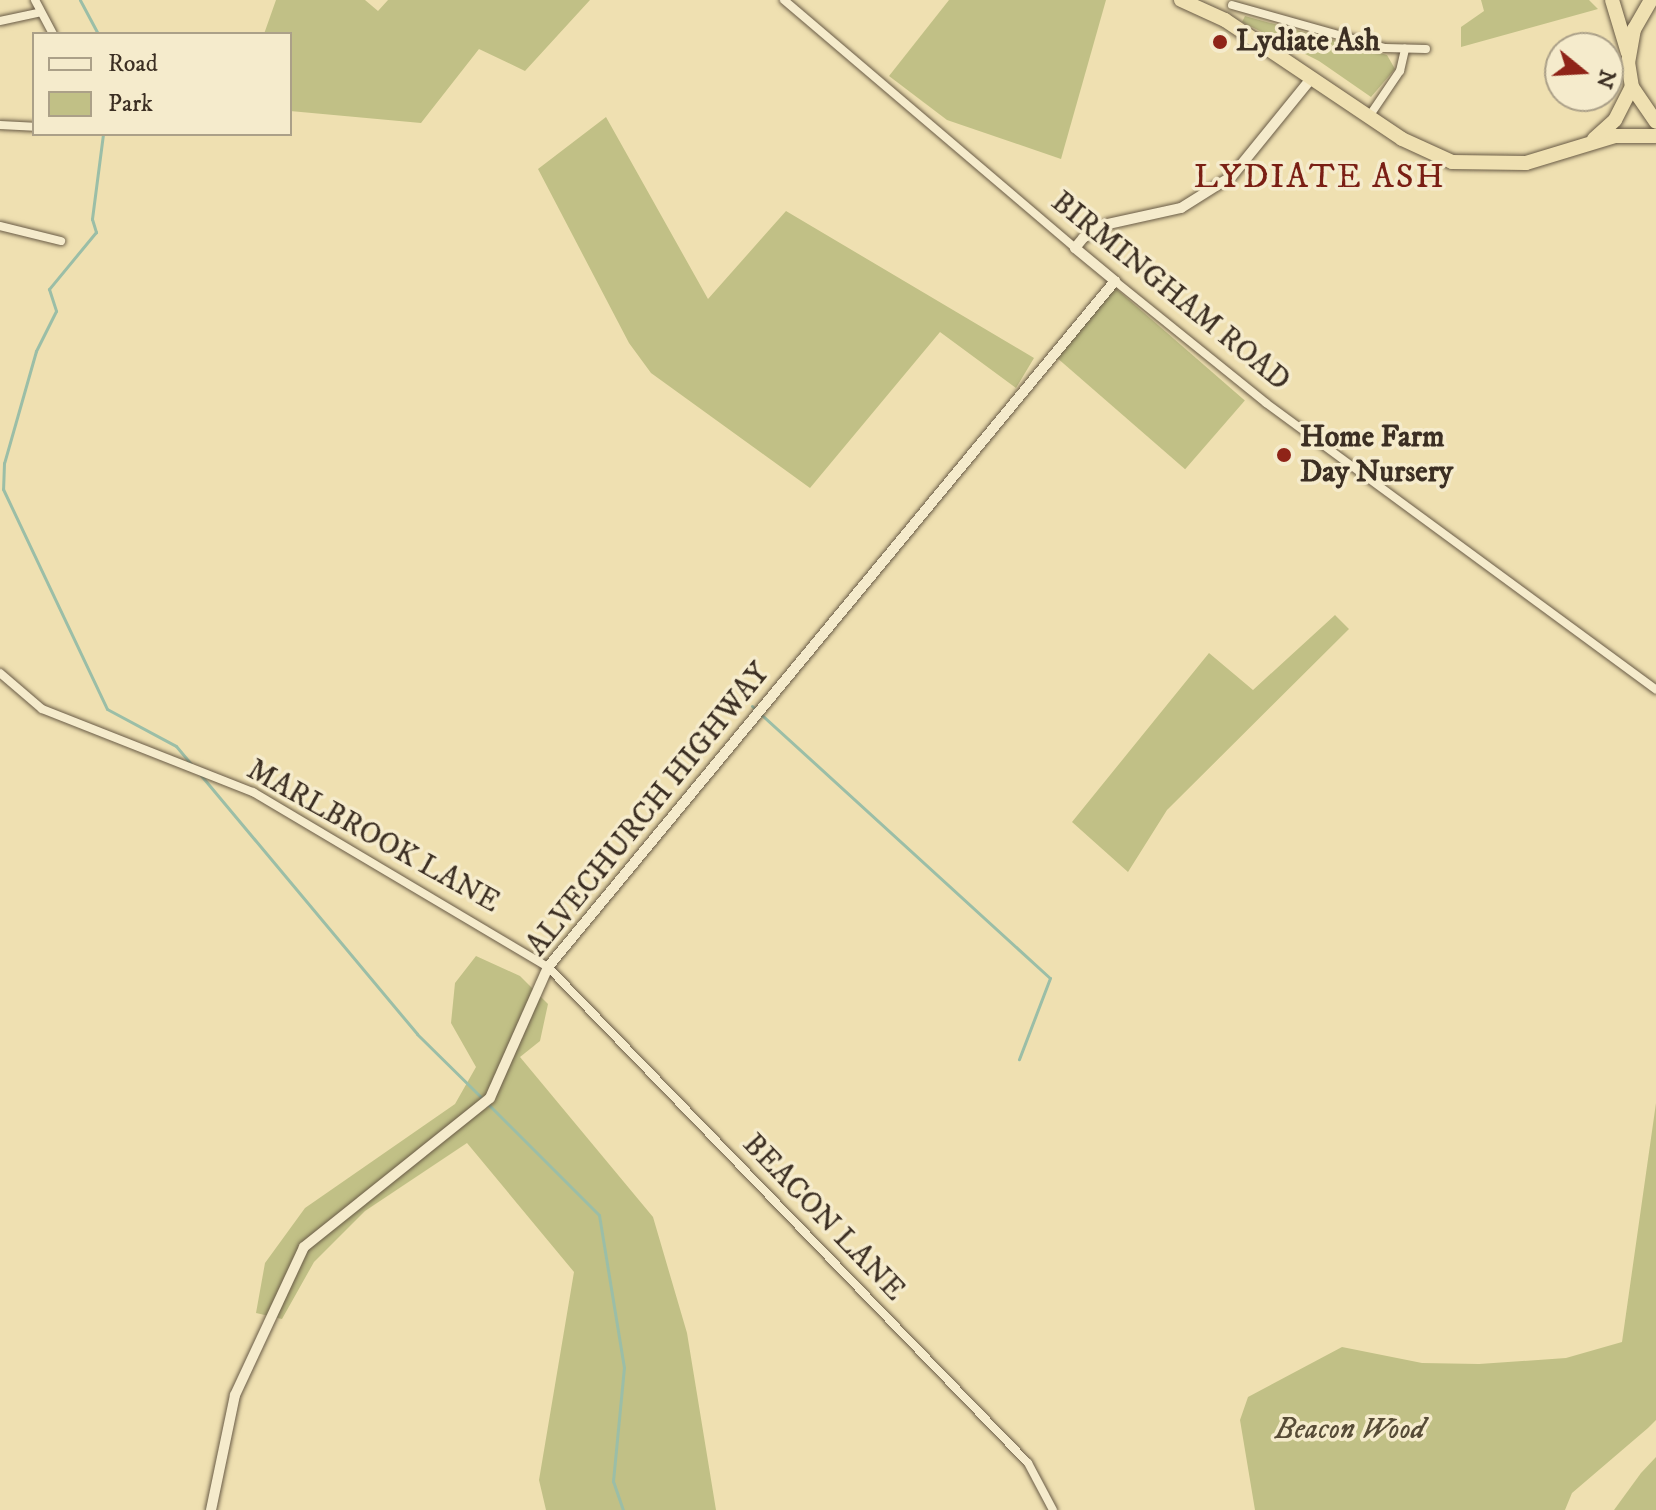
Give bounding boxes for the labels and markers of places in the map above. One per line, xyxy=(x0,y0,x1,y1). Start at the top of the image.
place label: Lydiate Ash xyxy=(1236,24,1380,60)
marker: Lydiate Ash xyxy=(1211,33,1229,51)
place label: Home Farm Day Nursery xyxy=(1300,420,1453,490)
marker: Home Farm Day Nursery xyxy=(1275,446,1293,464)

